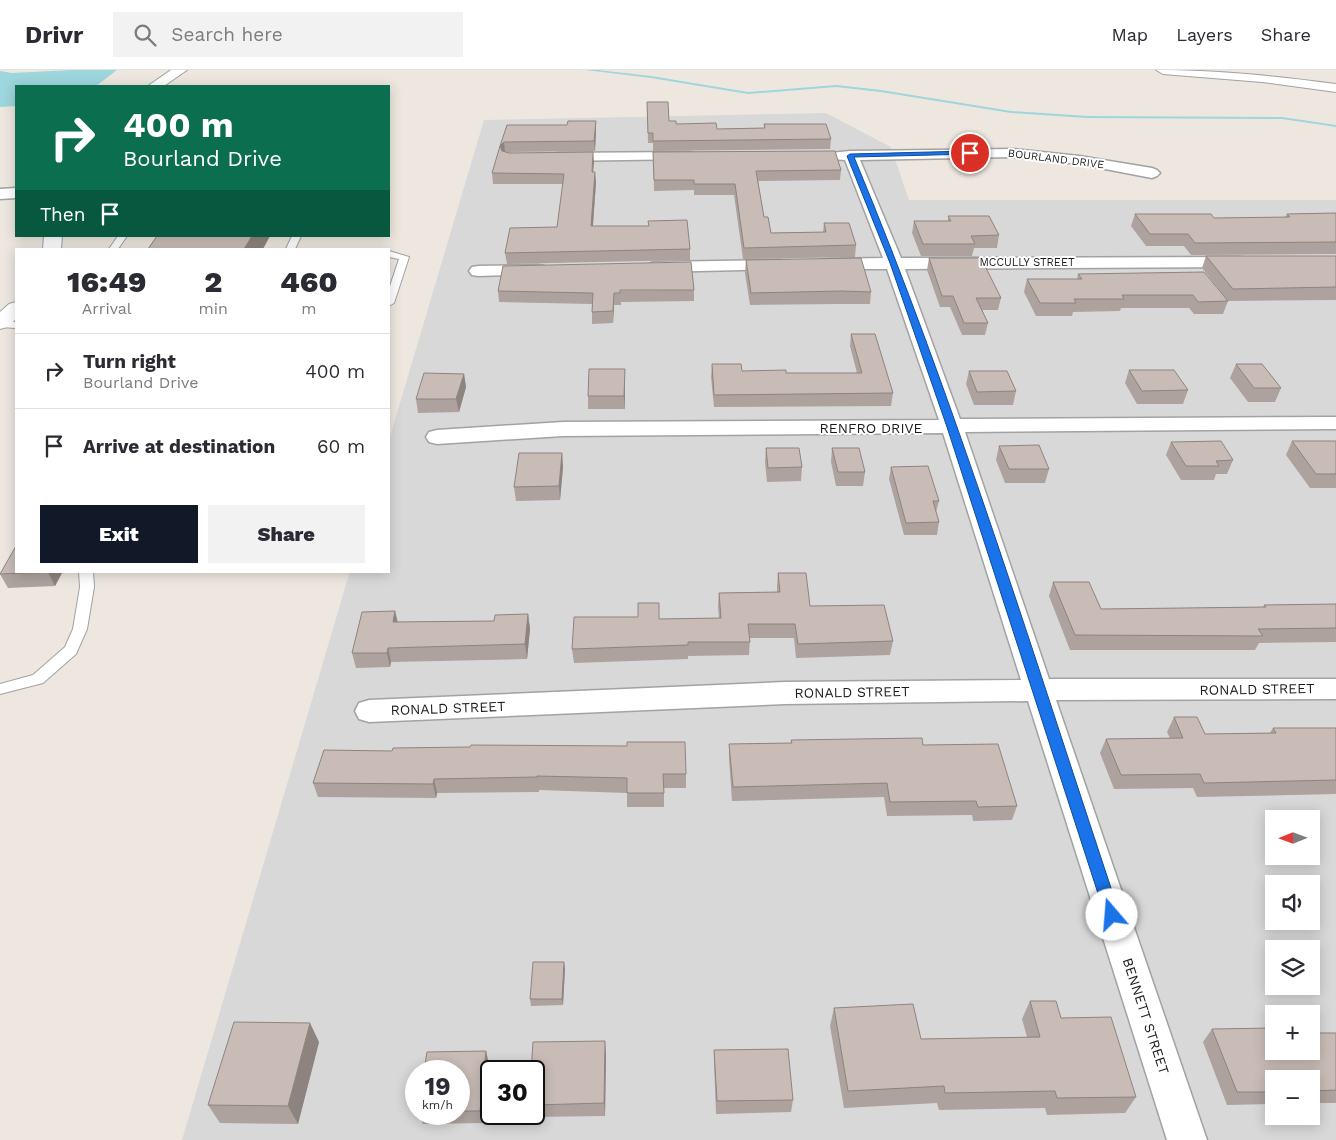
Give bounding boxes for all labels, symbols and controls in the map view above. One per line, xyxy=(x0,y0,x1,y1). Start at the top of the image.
search box xyxy=(113,12,463,57)
text: Drivr xyxy=(25,21,83,49)
icon: search xyxy=(131,21,159,49)
text: Search here xyxy=(171,23,283,46)
text: Map xyxy=(1111,24,1148,45)
text: Layers xyxy=(1176,24,1233,45)
text: Share xyxy=(1261,24,1311,45)
text: 400 m xyxy=(123,104,234,146)
icon: right xyxy=(40,105,105,170)
pin xyxy=(949,132,991,174)
icon: arrive xyxy=(956,139,984,167)
text: Bourland Drive xyxy=(123,146,282,171)
street label: BOURLAND DRIVE xyxy=(1007,147,1105,171)
icon: arrive xyxy=(96,200,124,228)
text: Then xyxy=(40,203,86,226)
street label: MCCULLY STREET xyxy=(979,256,1075,269)
text: 16:49 xyxy=(67,264,146,299)
text: 2 xyxy=(204,264,222,299)
text: 460 xyxy=(280,264,338,299)
text: Arrival xyxy=(82,299,132,318)
text: min xyxy=(199,299,228,318)
text: m xyxy=(301,299,317,318)
text: Turn right xyxy=(83,350,176,373)
icon: right xyxy=(40,357,68,385)
text: 400 m xyxy=(305,360,365,383)
text: Bourland Drive xyxy=(83,373,199,392)
street label: RENFRO DRIVE xyxy=(819,420,923,436)
icon: arrive xyxy=(40,432,68,460)
text: Arrive at destination xyxy=(83,435,275,458)
text: 60 m xyxy=(317,435,365,458)
button: Exit xyxy=(40,505,198,563)
button: Share xyxy=(208,505,365,563)
street label: RONALD STREET xyxy=(1199,680,1315,698)
street label: RONALD STREET xyxy=(794,683,910,701)
street label: RONALD STREET xyxy=(390,698,506,718)
north arrow xyxy=(1265,810,1320,865)
map controls xyxy=(1265,810,1320,1125)
button: sound xyxy=(1265,875,1320,930)
position arrow xyxy=(1085,888,1137,940)
button: layers xyxy=(1265,940,1320,995)
street label: BENNETT STREET xyxy=(1120,956,1173,1077)
button: + xyxy=(1265,1005,1320,1060)
speed limit sign: 30 xyxy=(480,1060,545,1125)
button: − xyxy=(1265,1070,1320,1125)
text: 19 xyxy=(424,1072,451,1101)
text: km/h xyxy=(422,1098,453,1112)

